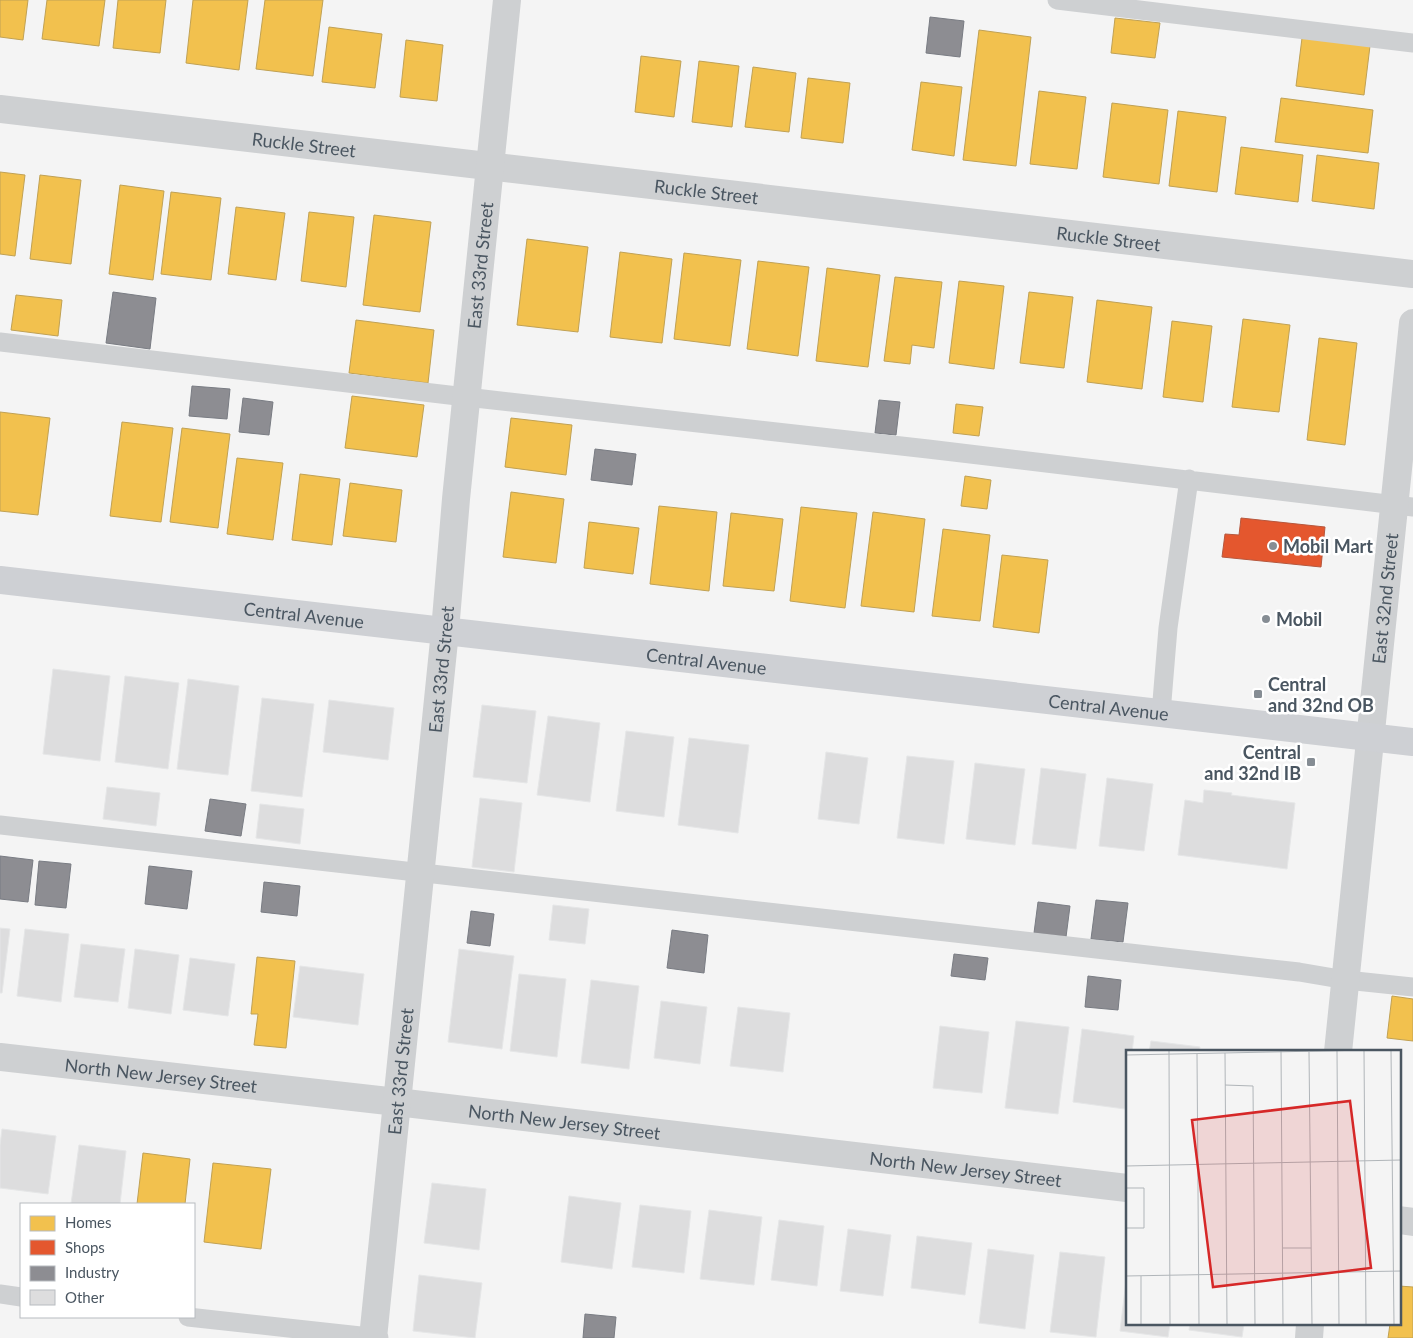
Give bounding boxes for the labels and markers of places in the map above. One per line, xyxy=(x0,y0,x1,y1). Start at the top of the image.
place label: Mobil Mart xyxy=(1283,535,1373,557)
marker: Mobil Mart xyxy=(1267,540,1279,552)
place label: Mobil xyxy=(1276,608,1322,630)
marker: Mobil xyxy=(1260,613,1272,625)
place label: Central and 32nd OB xyxy=(1268,673,1374,716)
marker: Central and 32nd OB xyxy=(1252,688,1264,700)
place label: Central and 32nd IB xyxy=(1204,741,1301,784)
marker: Central and 32nd IB xyxy=(1305,756,1317,768)

